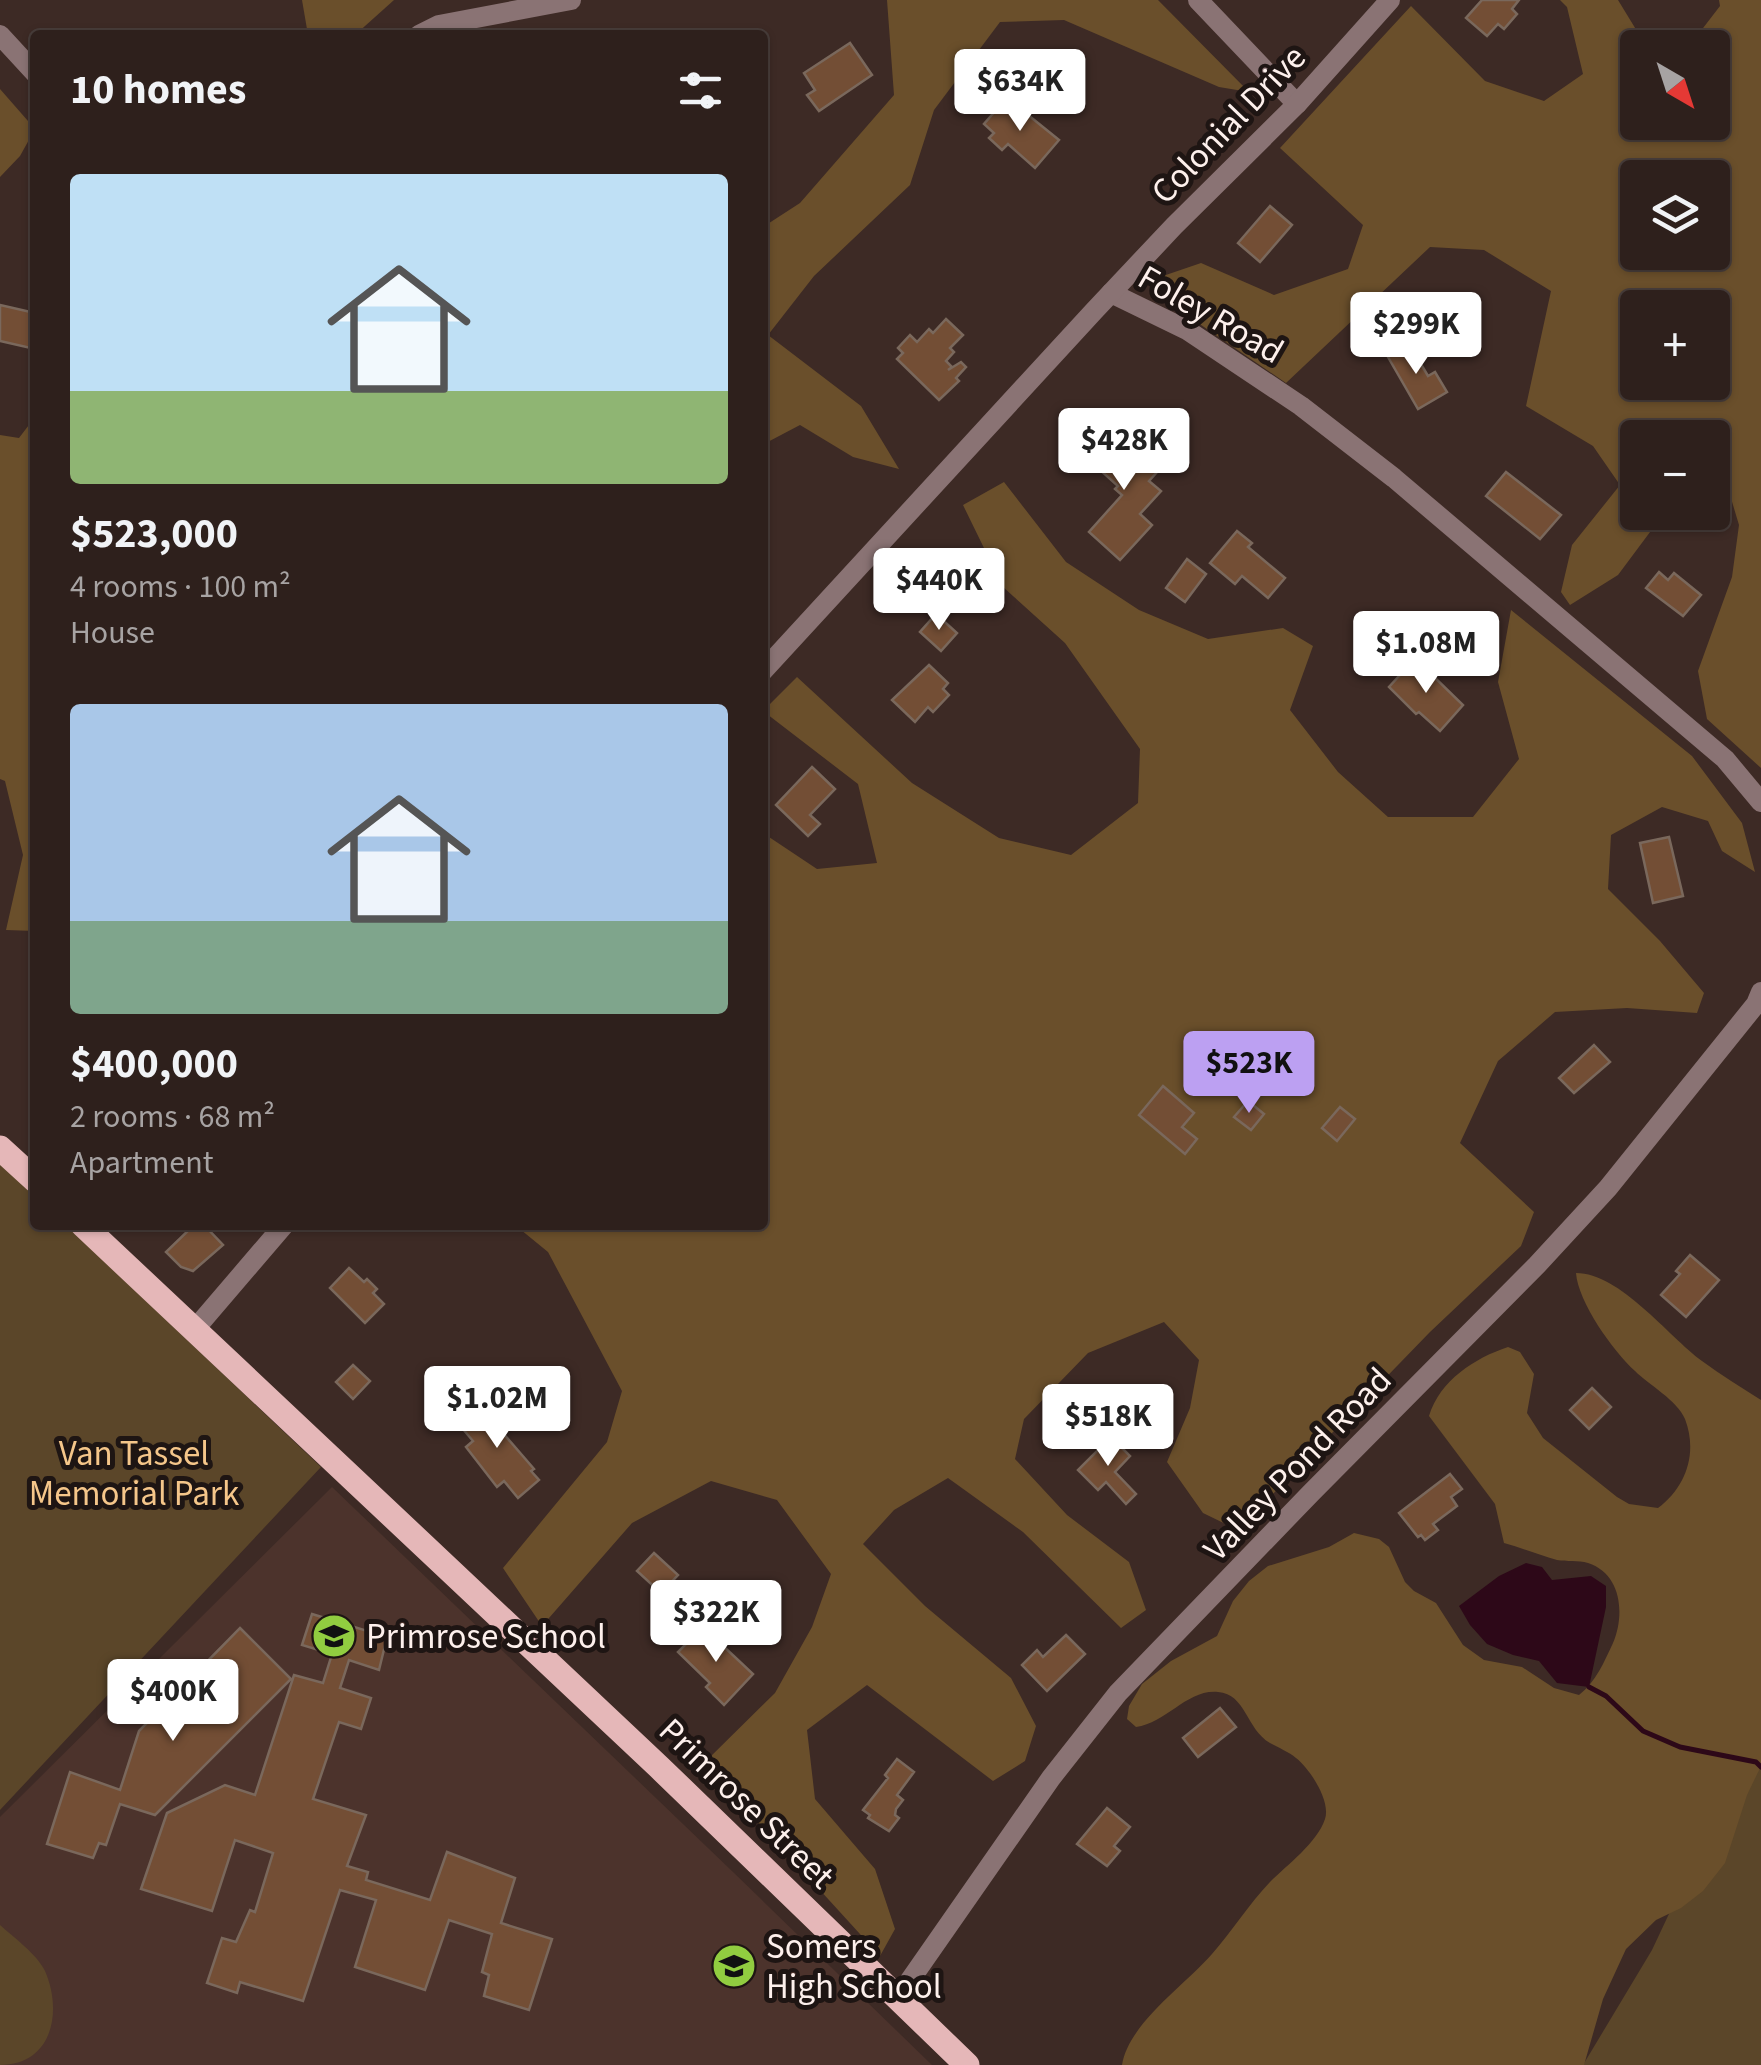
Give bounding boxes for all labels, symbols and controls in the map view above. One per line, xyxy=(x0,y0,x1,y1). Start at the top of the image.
north arrow xyxy=(1620,30,1730,140)
map controls xyxy=(1620,30,1730,530)
street label: Colonial Drive xyxy=(1140,34,1318,215)
pin: $634K xyxy=(950,49,1090,134)
text: $634K xyxy=(976,58,1064,104)
text: 10 homes xyxy=(70,60,246,120)
icon: filters xyxy=(673,63,728,118)
button: layers xyxy=(1620,160,1730,270)
icon: home xyxy=(309,239,489,419)
street label: Foley Road xyxy=(1128,253,1293,377)
button: + xyxy=(1620,290,1730,400)
pin: $299K xyxy=(1346,292,1486,377)
text: $299K xyxy=(1372,301,1460,347)
pin: $428K xyxy=(1054,408,1194,493)
text: $428K xyxy=(1080,417,1168,463)
button: − xyxy=(1620,420,1730,530)
text: $523,000 xyxy=(70,504,238,564)
pin: $440K xyxy=(869,548,1009,633)
text: $440K xyxy=(895,557,983,603)
text: 4 rooms · 100 m² xyxy=(70,564,291,610)
text: House xyxy=(70,610,155,656)
pin: $1.08M xyxy=(1345,611,1507,696)
text: $1.08M xyxy=(1375,620,1477,666)
icon: home xyxy=(309,769,489,949)
pin: $523K xyxy=(1179,1031,1319,1116)
text: $400,000 xyxy=(70,1034,238,1094)
text: $523K xyxy=(1205,1040,1293,1086)
text: 2 rooms · 68 m² xyxy=(70,1094,275,1140)
text: Apartment xyxy=(70,1140,213,1186)
street label: Valley Pond Road xyxy=(1192,1357,1403,1573)
pin: $1.02M xyxy=(416,1366,578,1451)
text: $1.02M xyxy=(446,1375,548,1421)
pin: $518K xyxy=(1038,1384,1178,1469)
text: $518K xyxy=(1064,1393,1152,1439)
park label: Van Tassel Memorial Park xyxy=(29,1429,240,1519)
pin: $322K xyxy=(646,1580,786,1665)
text: $322K xyxy=(672,1589,760,1635)
place label: Primrose School xyxy=(366,1612,606,1662)
school or university icon: Primrose School xyxy=(311,1613,357,1659)
pin: $400K xyxy=(103,1659,243,1744)
text: $400K xyxy=(129,1668,217,1714)
street label: Primrose Street xyxy=(647,1707,845,1901)
place label: Somers High School xyxy=(766,1922,942,2012)
school or university icon: Somers High School xyxy=(711,1943,757,1989)

